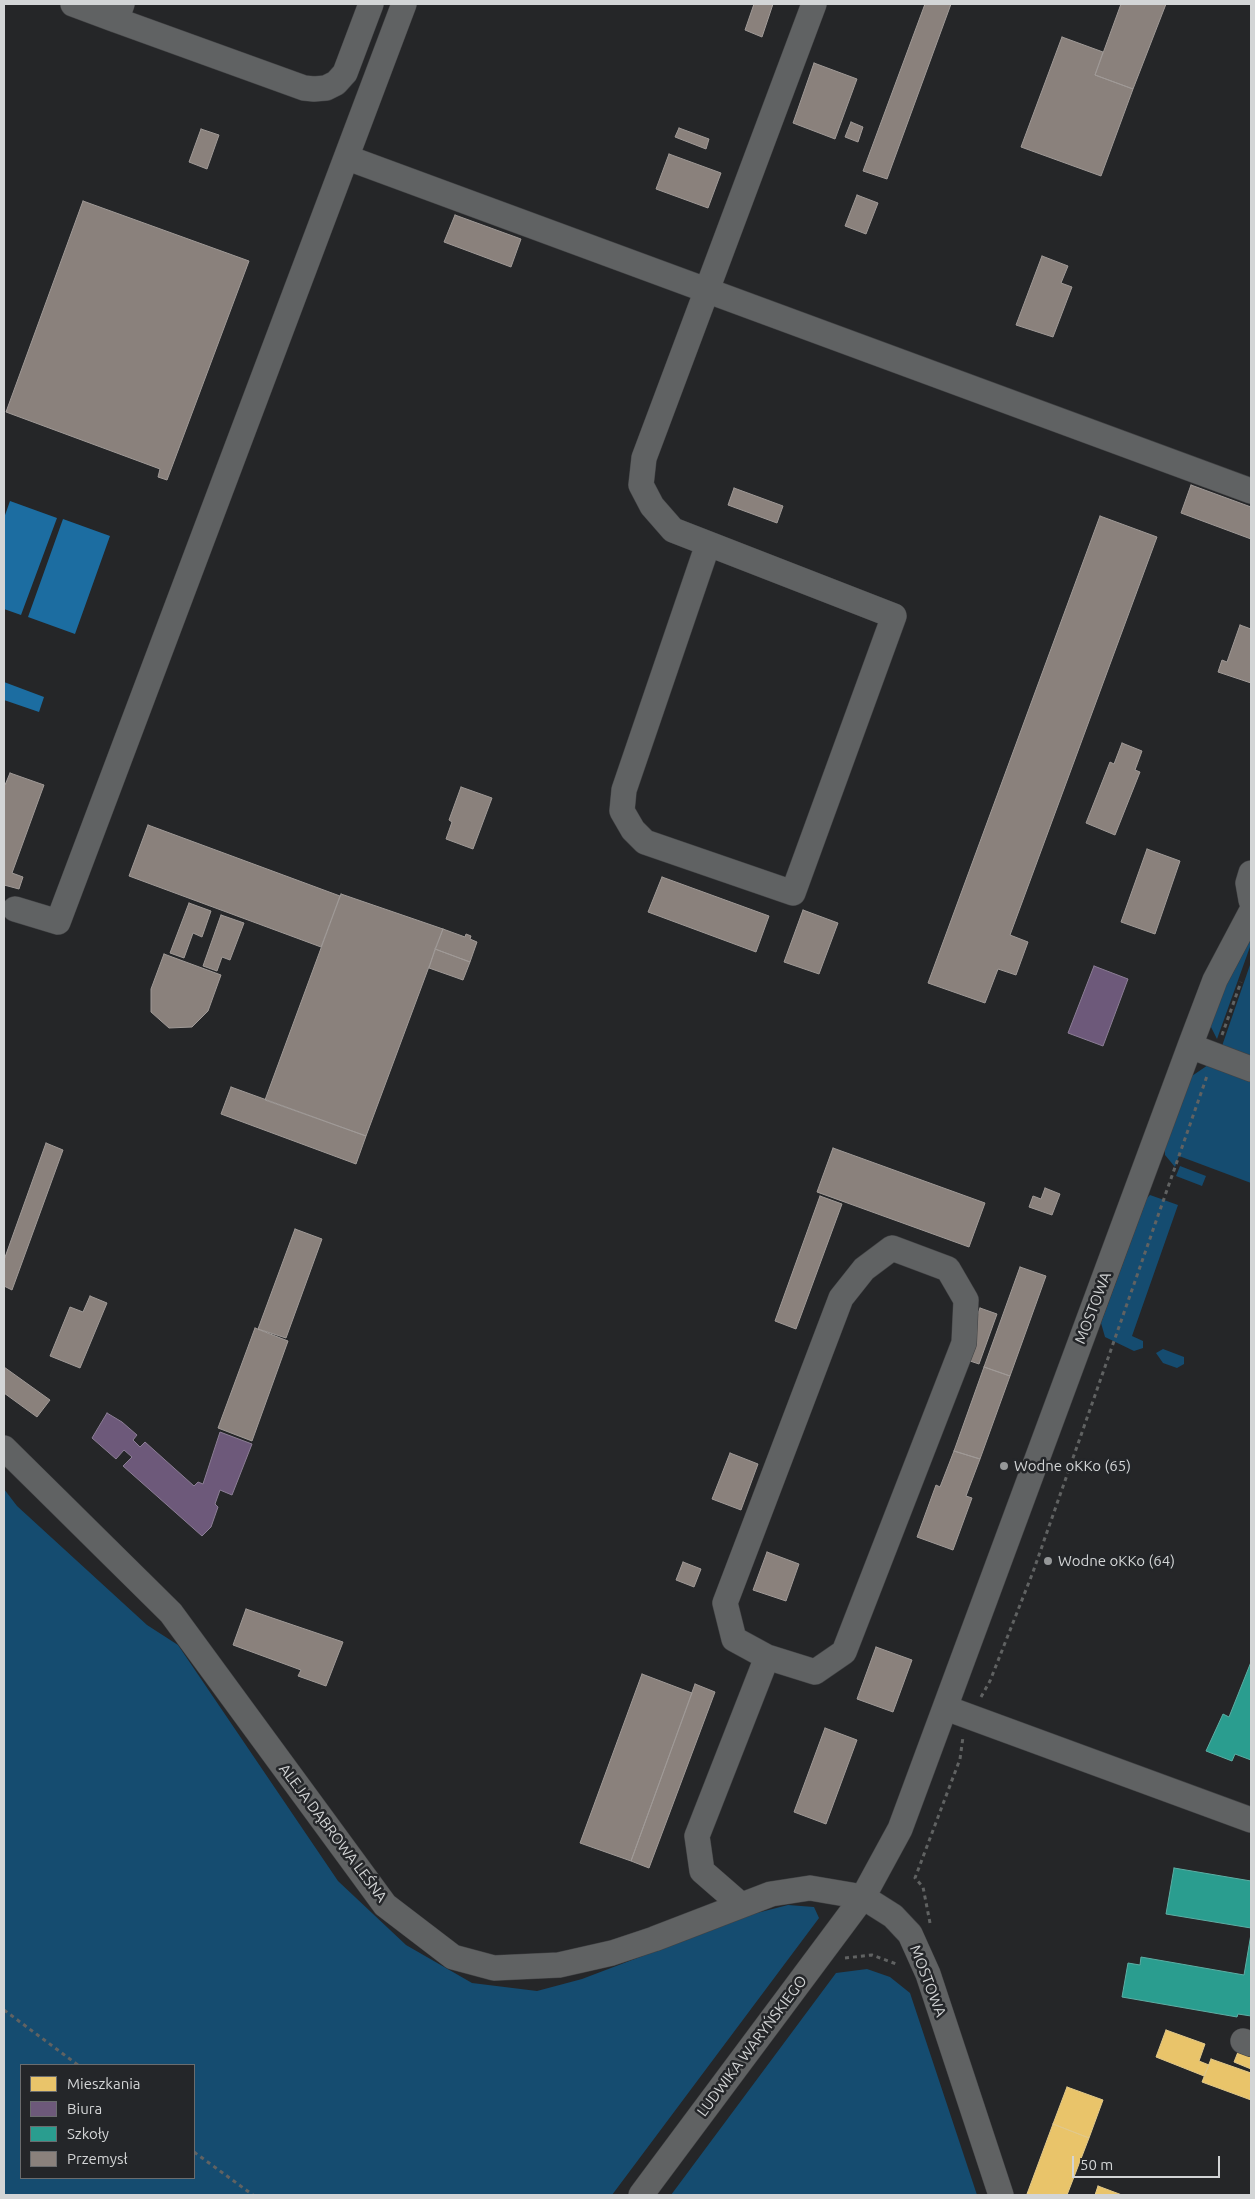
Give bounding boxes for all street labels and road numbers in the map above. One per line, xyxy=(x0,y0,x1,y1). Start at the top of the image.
street label: MOSTOWA xyxy=(1071,1269,1115,1347)
street label: ALEJA DĄBROWA LEŚNA xyxy=(275,1760,391,1906)
street label: MOSTOWA xyxy=(906,1942,950,2020)
street label: LUDWIKA WARYŃSKIEGO xyxy=(693,1972,811,2120)

